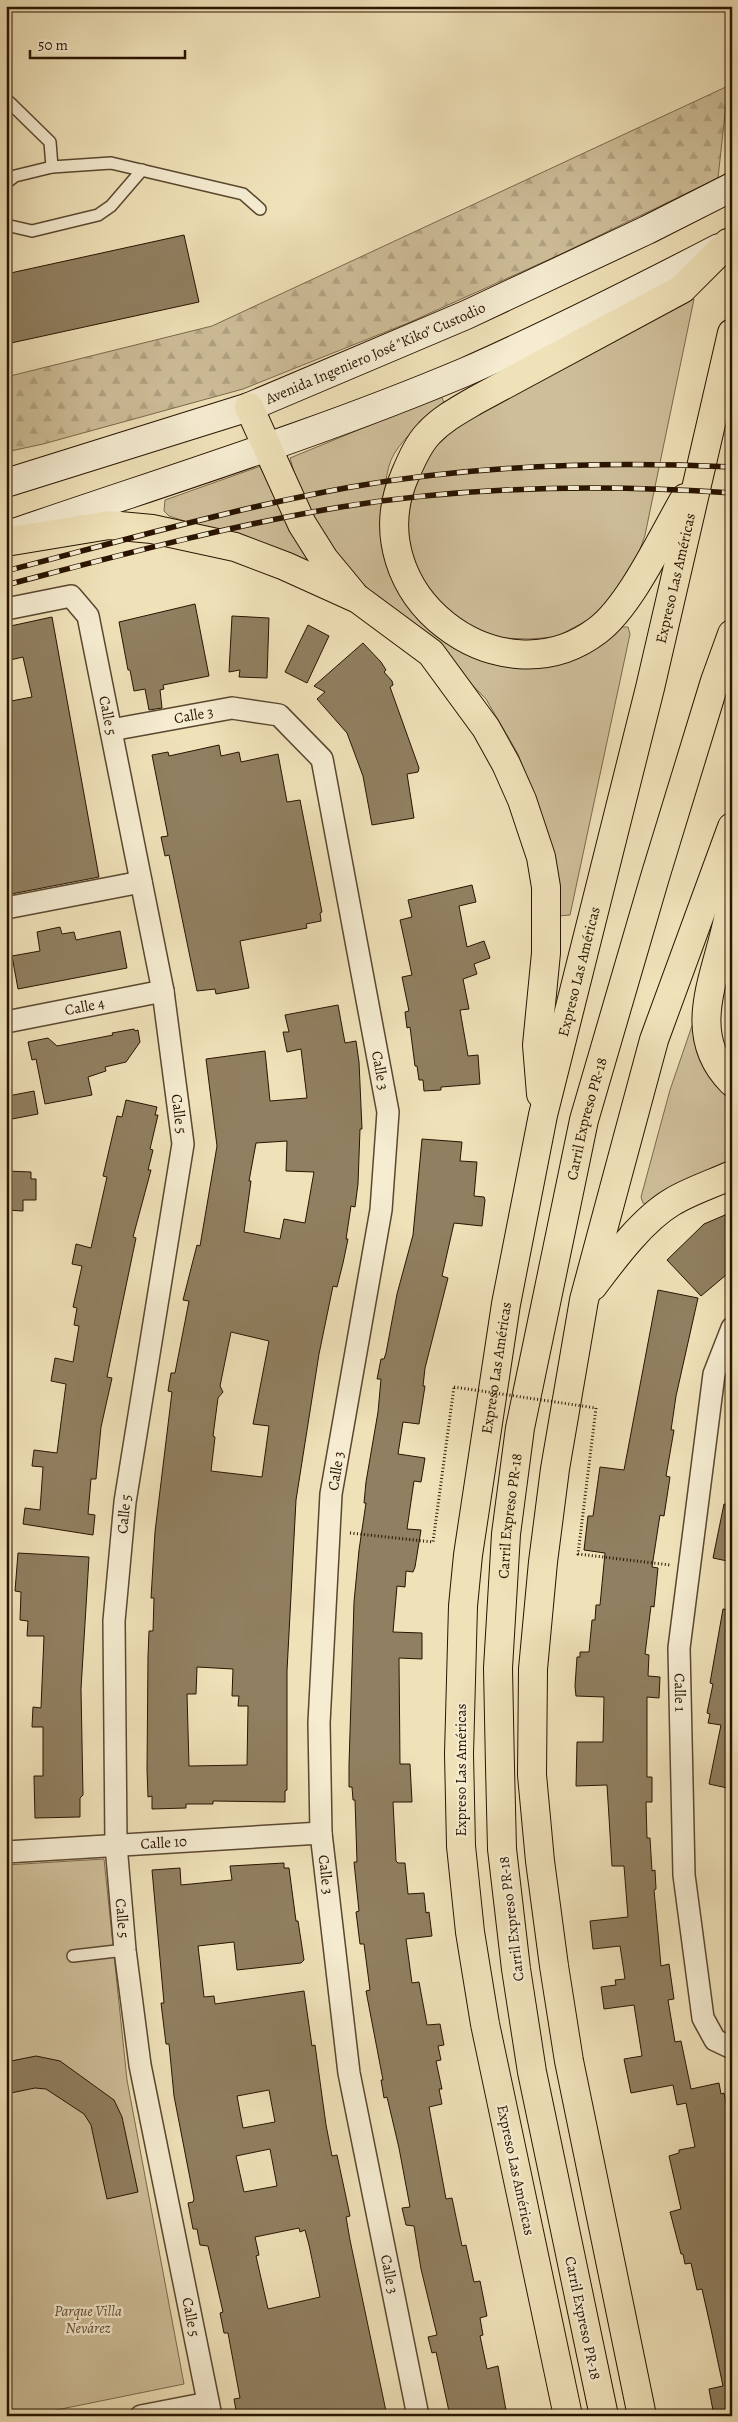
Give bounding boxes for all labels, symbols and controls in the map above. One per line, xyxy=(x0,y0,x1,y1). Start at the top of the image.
scale bar xyxy=(30,28,185,60)
text: 50 m xyxy=(38,35,68,55)
street label: Avenida Ingeniero José "Kiko" Custodio xyxy=(261,297,489,409)
street label: Expreso Las Américas xyxy=(651,511,700,645)
street label: Calle 5 xyxy=(94,694,122,737)
street label: Calle 3 xyxy=(172,702,215,728)
street label: Expreso Las Américas xyxy=(553,904,605,1039)
street label: Calle 4 xyxy=(63,993,106,1020)
street label: Calle 3 xyxy=(367,1049,394,1092)
street label: Carril Expreso PR-18 xyxy=(562,1055,612,1182)
street label: Calle 5 xyxy=(167,1093,192,1135)
street label: Expreso Las Américas xyxy=(476,1300,516,1435)
street label: Calle 3 xyxy=(323,1450,349,1492)
street label: Carril Expreso PR-18 xyxy=(493,1452,527,1579)
street label: Calle 5 xyxy=(112,1493,136,1535)
street label: Calle 1 xyxy=(670,1673,690,1712)
street label: Expreso Las Américas xyxy=(451,1703,471,1837)
street label: Calle 10 xyxy=(140,1831,188,1854)
street label: Calle 3 xyxy=(314,1854,338,1896)
street label: Carril Expreso PR-18 xyxy=(493,1855,529,1983)
street label: Calle 5 xyxy=(111,1898,134,1939)
street label: Expreso Las Américas xyxy=(492,2103,540,2237)
street label: Calle 3 xyxy=(376,2253,403,2296)
street label: Carril Expreso PR-18 xyxy=(560,2254,606,2382)
street label: Calle 5 xyxy=(177,2296,205,2339)
park label: Parque Villa Nevárez xyxy=(54,2301,122,2338)

